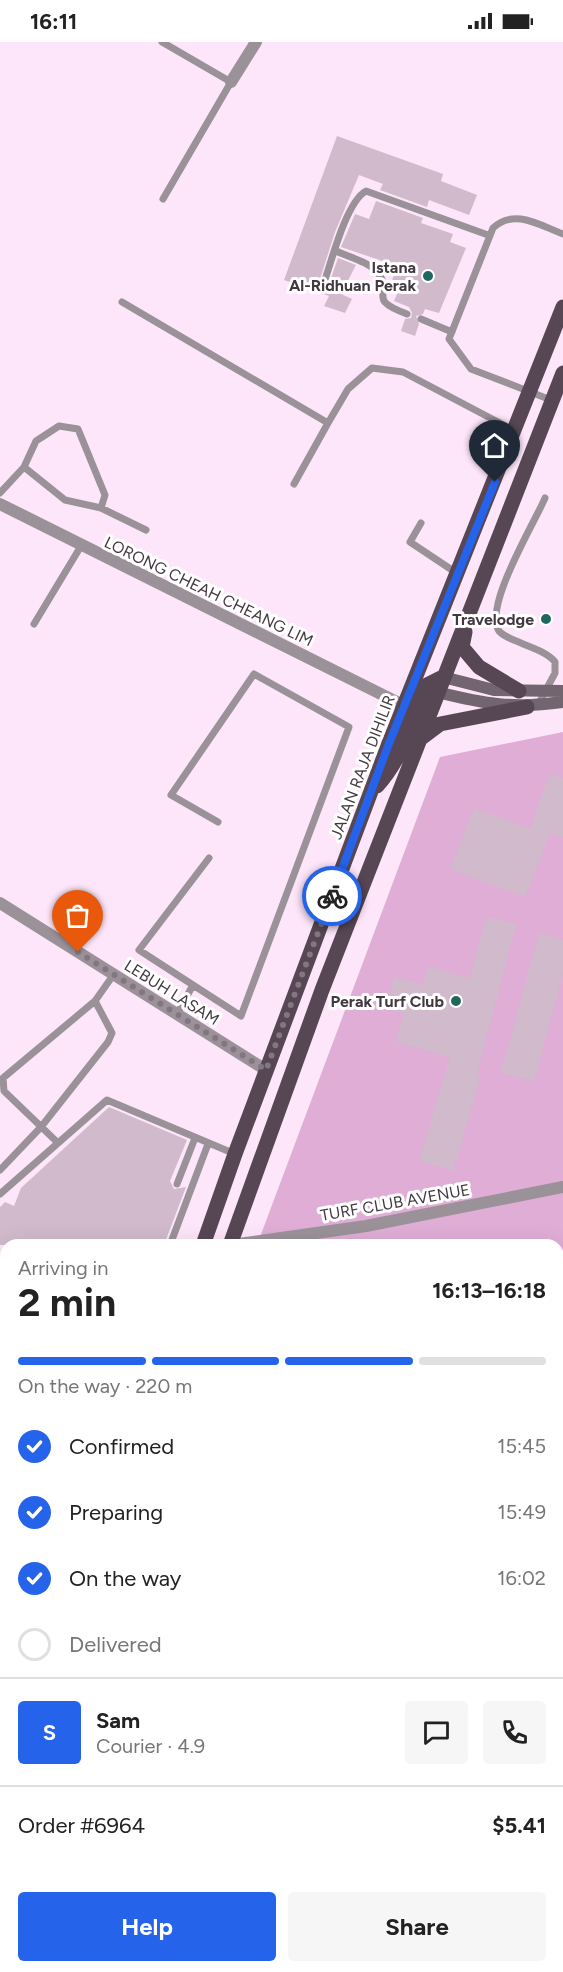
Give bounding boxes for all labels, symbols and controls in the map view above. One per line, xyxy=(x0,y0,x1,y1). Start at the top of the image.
text: 16:11 xyxy=(30,8,77,35)
place label: Istana Al-Ridhuan Perak xyxy=(289,258,416,295)
marker: Istana Al-Ridhuan Perak xyxy=(421,269,435,283)
pin xyxy=(469,420,520,482)
icon: home xyxy=(478,429,511,462)
street label: LORONG CHEAH CHEANG LIM xyxy=(101,533,316,650)
place label: Travelodge xyxy=(452,610,534,629)
marker: Travelodge xyxy=(539,612,553,626)
street label: JALAN RAJA DIHILIR xyxy=(326,692,399,842)
courier xyxy=(302,866,362,926)
icon: bike xyxy=(316,880,349,913)
pin xyxy=(52,890,103,952)
icon: bag xyxy=(61,899,94,932)
street label: LEBUH LASAM xyxy=(121,956,223,1029)
place label: Perak Turf Club xyxy=(330,992,444,1011)
marker: Perak Turf Club xyxy=(449,994,463,1008)
street label: TURF CLUB AVENUE xyxy=(319,1180,471,1225)
text: Arriving in xyxy=(18,1256,108,1280)
text: 16:13–16:18 xyxy=(432,1277,546,1304)
text: 2 min xyxy=(18,1279,116,1326)
text: On the way · 220 m xyxy=(18,1374,192,1398)
icon: check xyxy=(18,1430,51,1463)
text: Confirmed xyxy=(69,1433,174,1460)
text: 15:45 xyxy=(497,1434,546,1458)
icon: check xyxy=(18,1496,51,1529)
text: Preparing xyxy=(69,1499,163,1526)
text: 15:49 xyxy=(497,1500,546,1524)
icon: check xyxy=(18,1562,51,1595)
text: On the way xyxy=(69,1565,181,1592)
text: 16:02 xyxy=(497,1566,546,1590)
text: Delivered xyxy=(69,1631,162,1658)
button: chat xyxy=(405,1701,468,1764)
button: phone xyxy=(483,1701,546,1764)
text: Sam xyxy=(96,1707,140,1734)
text: S xyxy=(43,1719,56,1746)
text: Courier · 4.9 xyxy=(96,1734,205,1758)
text: Order #6964 xyxy=(18,1812,145,1839)
text: $5.41 xyxy=(492,1812,546,1839)
button: Help xyxy=(18,1892,276,1961)
button: Share xyxy=(288,1892,546,1961)

